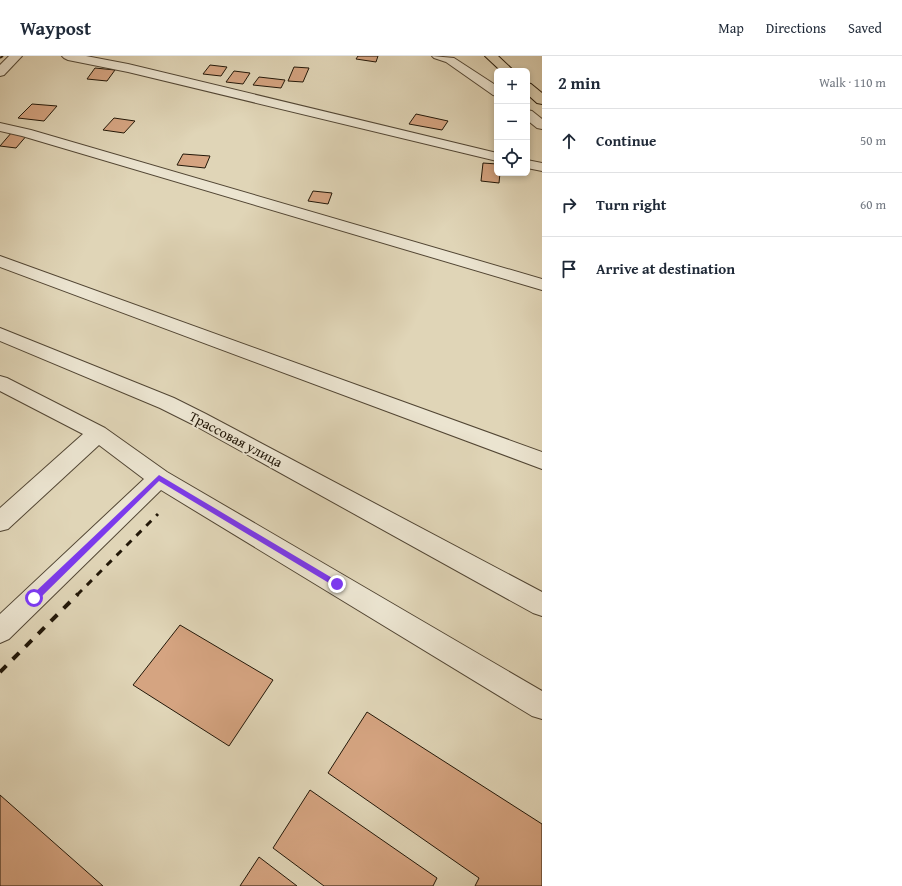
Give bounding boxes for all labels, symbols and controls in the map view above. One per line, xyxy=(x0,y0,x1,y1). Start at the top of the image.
text: Waypost xyxy=(20,14,91,42)
text: Map xyxy=(718,18,744,38)
text: Directions xyxy=(766,18,826,38)
text: Saved xyxy=(848,18,882,38)
map controls xyxy=(494,68,530,176)
button: + xyxy=(494,68,530,104)
text: 2 min xyxy=(558,70,600,95)
text: Walk · 110 m xyxy=(819,73,886,92)
button: − xyxy=(494,104,530,140)
icon: ahead xyxy=(558,130,580,152)
text: Continue xyxy=(596,130,657,151)
text: 50 m xyxy=(860,131,886,150)
button: locate xyxy=(494,140,530,176)
icon: right xyxy=(558,194,580,216)
text: Turn right xyxy=(596,194,667,215)
text: 60 m xyxy=(860,195,886,214)
icon: arrive xyxy=(558,258,580,280)
text: Arrive at destination xyxy=(596,258,735,279)
street label: Трассовая улица xyxy=(186,406,286,472)
route end xyxy=(328,575,346,593)
route start xyxy=(25,589,43,607)

